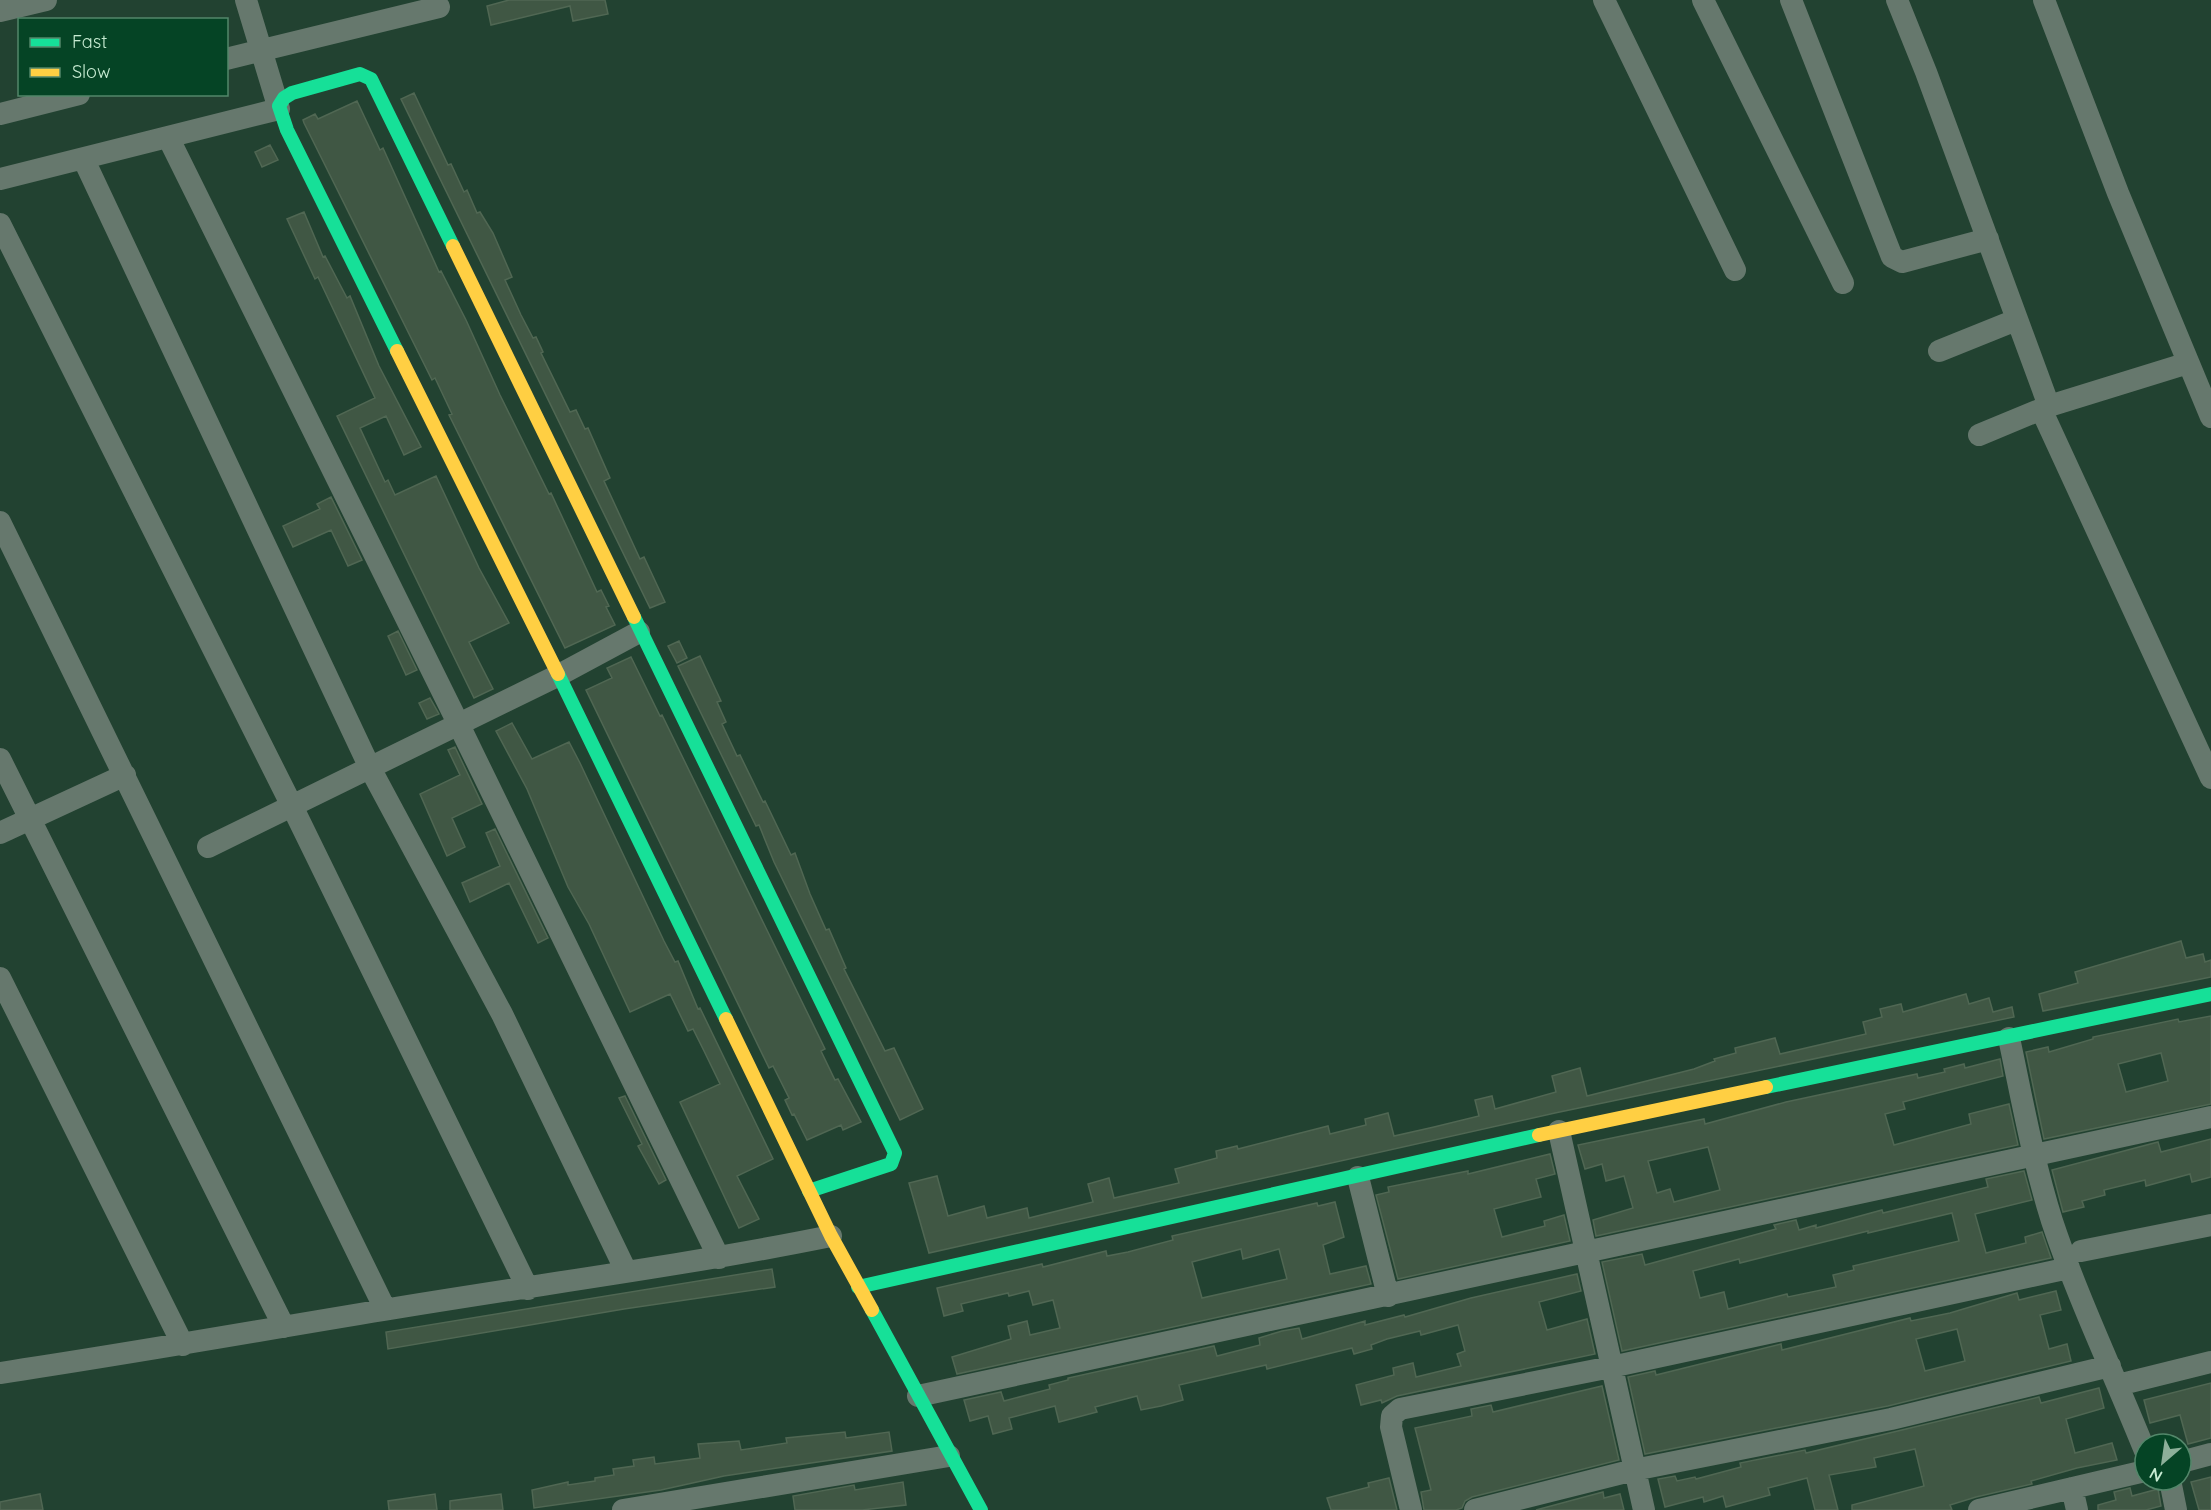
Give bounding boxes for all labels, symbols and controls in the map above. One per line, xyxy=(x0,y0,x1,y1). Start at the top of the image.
legend xyxy=(18,18,228,96)
text: Fast xyxy=(72,30,107,53)
text: Slow xyxy=(72,60,110,83)
north arrow xyxy=(2133,1432,2193,1492)
text: N xyxy=(2146,1464,2166,1487)

